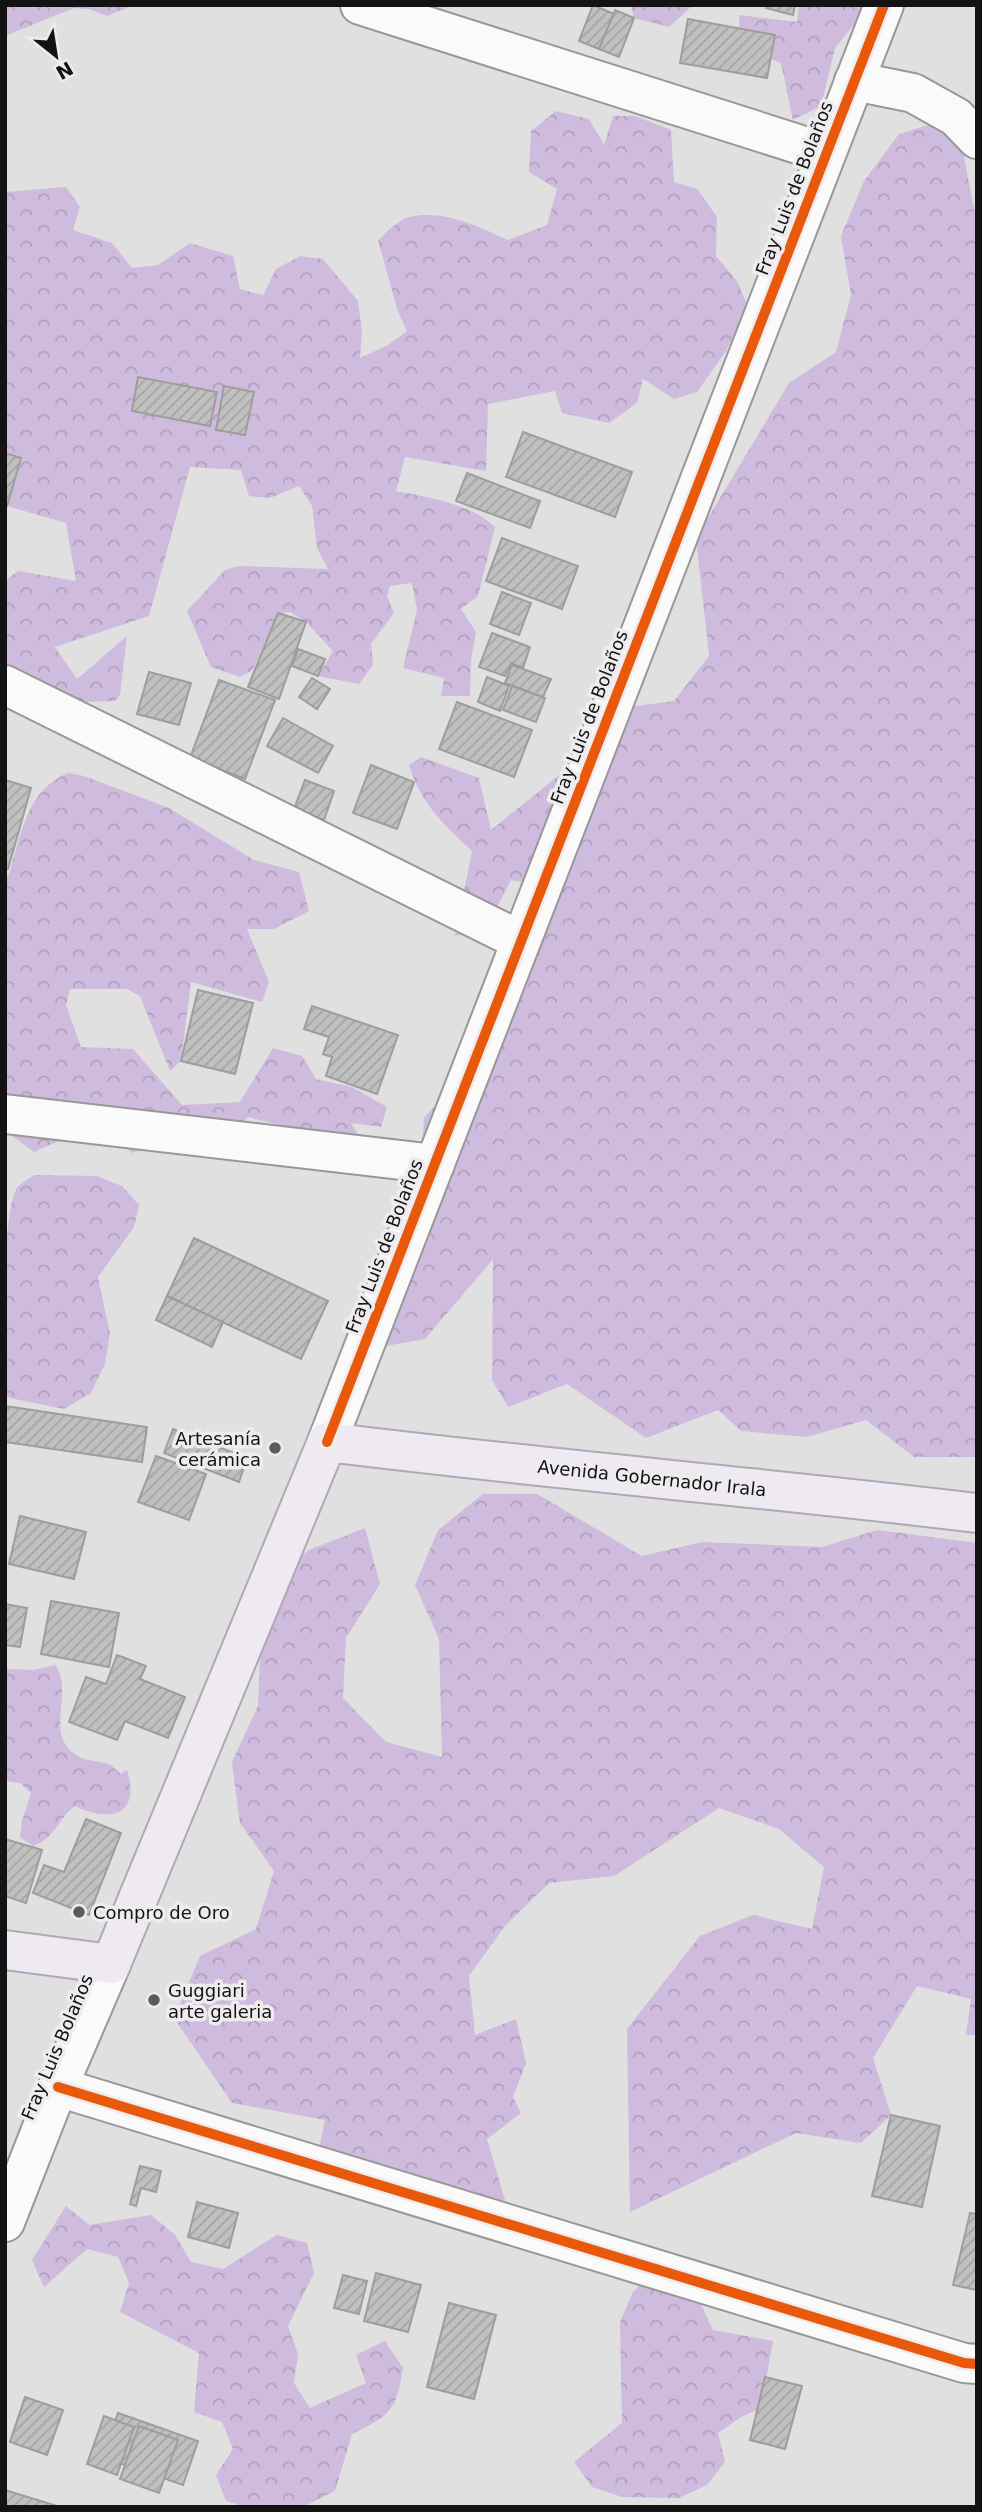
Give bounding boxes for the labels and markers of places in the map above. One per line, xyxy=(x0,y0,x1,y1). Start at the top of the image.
place label: Artesanía cerámica xyxy=(175,1428,261,1470)
marker: Artesanía cerámica xyxy=(267,1440,283,1456)
place label: Compro de Oro xyxy=(93,1902,230,1923)
marker: Compro de Oro xyxy=(71,1904,87,1920)
place label: Guggiari arte galeria xyxy=(168,1980,272,2022)
marker: Guggiari arte galeria xyxy=(146,1992,162,2008)

